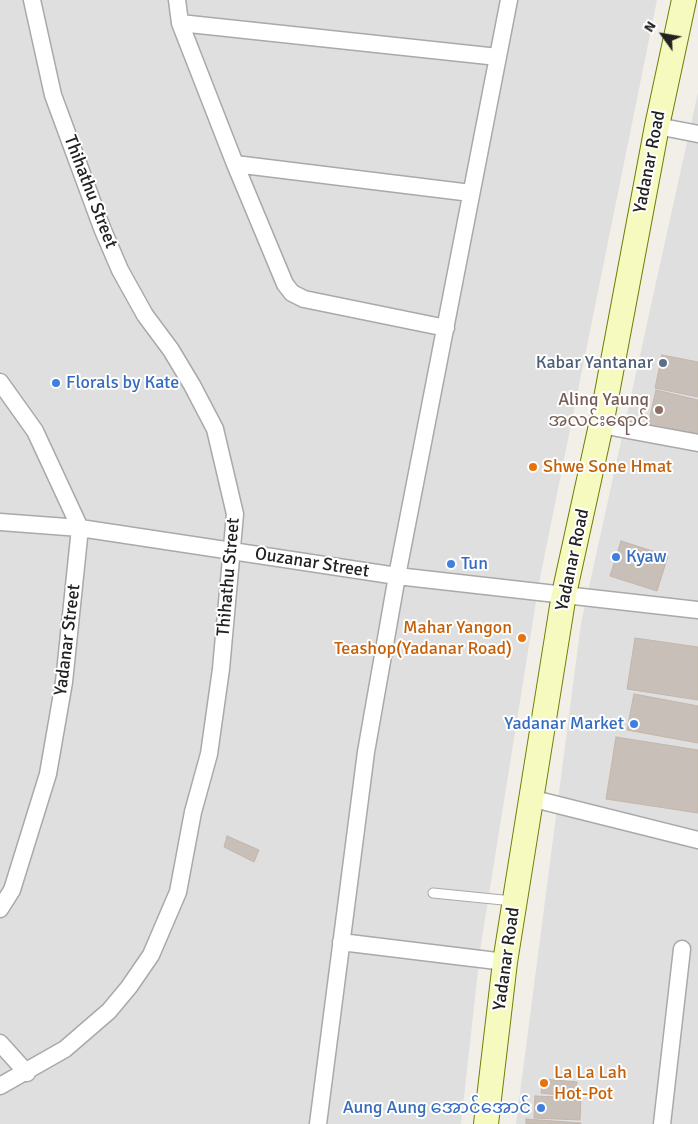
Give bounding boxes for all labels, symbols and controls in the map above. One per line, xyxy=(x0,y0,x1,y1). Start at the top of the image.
north arrow xyxy=(638,10,688,60)
text: N xyxy=(640,18,660,35)
street label: Yadanar Road xyxy=(629,109,671,215)
street label: Thihathu Street xyxy=(59,133,121,251)
place label: Kabar Yantanar xyxy=(536,352,653,374)
marker: Kabar Yantanar xyxy=(657,357,669,369)
place label: Florals by Kate xyxy=(66,372,179,394)
marker: Florals by Kate xyxy=(50,377,62,389)
place label: Aling Yaung အလင်းရောင် xyxy=(548,389,649,432)
marker: Aling Yaung အလင်းရောင် xyxy=(653,404,665,416)
place label: Shwe Sone Hmat xyxy=(543,456,672,478)
marker: Shwe Sone Hmat xyxy=(527,461,539,473)
street label: Yadanar Road xyxy=(552,507,594,613)
street label: Thihathu Street xyxy=(213,517,245,637)
street label: Ouzanar Street xyxy=(253,543,371,583)
place label: Kyaw xyxy=(626,546,667,568)
marker: Kyaw xyxy=(610,551,622,563)
place label: Tun xyxy=(461,553,488,575)
marker: Tun xyxy=(445,558,457,570)
street label: Yadanar Street xyxy=(50,583,86,697)
place label: Mahar Yangon Teashop(Yadanar Road) xyxy=(334,617,512,660)
marker: Mahar Yangon Teashop(Yadanar Road) xyxy=(516,632,528,644)
place label: Yadanar Market xyxy=(504,713,624,735)
marker: Yadanar Market xyxy=(628,718,640,730)
street label: Yadanar Road xyxy=(489,906,525,1012)
place label: La La Lah Hot-Pot xyxy=(554,1062,627,1104)
marker: La La Lah Hot-Pot xyxy=(538,1077,550,1089)
place label: Aung Aung အောင်အောင် xyxy=(343,1097,531,1119)
marker: Aung Aung အောင်အောင် xyxy=(535,1102,547,1114)

